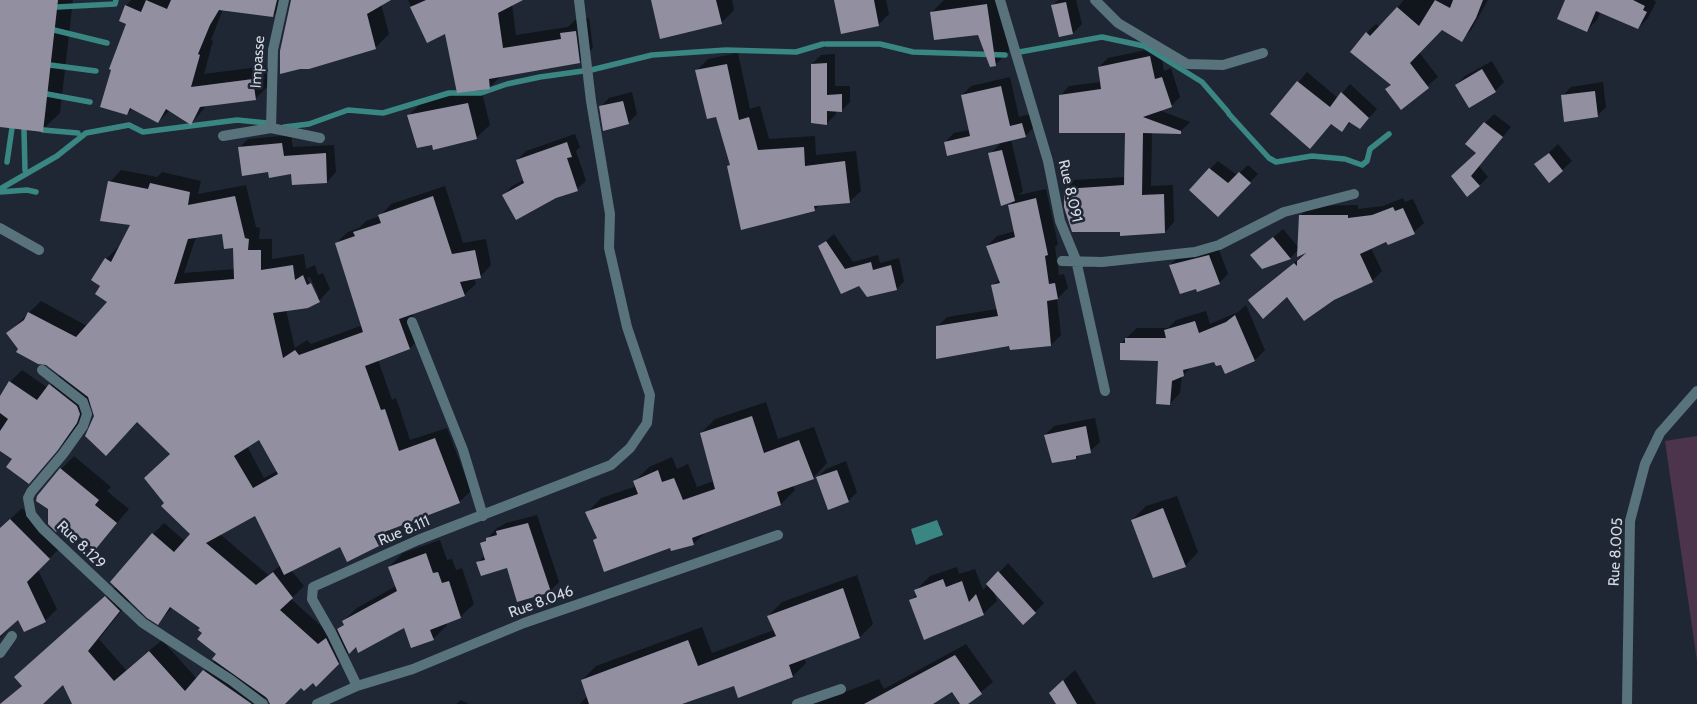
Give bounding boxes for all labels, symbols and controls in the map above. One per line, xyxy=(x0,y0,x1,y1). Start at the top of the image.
street label: Impasse xyxy=(247,35,269,89)
street label: Rue 8.091 xyxy=(1054,158,1086,224)
street label: Rue 8.111 xyxy=(375,512,433,550)
street label: Rue 8.129 xyxy=(53,517,109,573)
street label: Rue 8.005 xyxy=(1605,517,1627,587)
street label: Rue 8.046 xyxy=(506,582,576,622)

